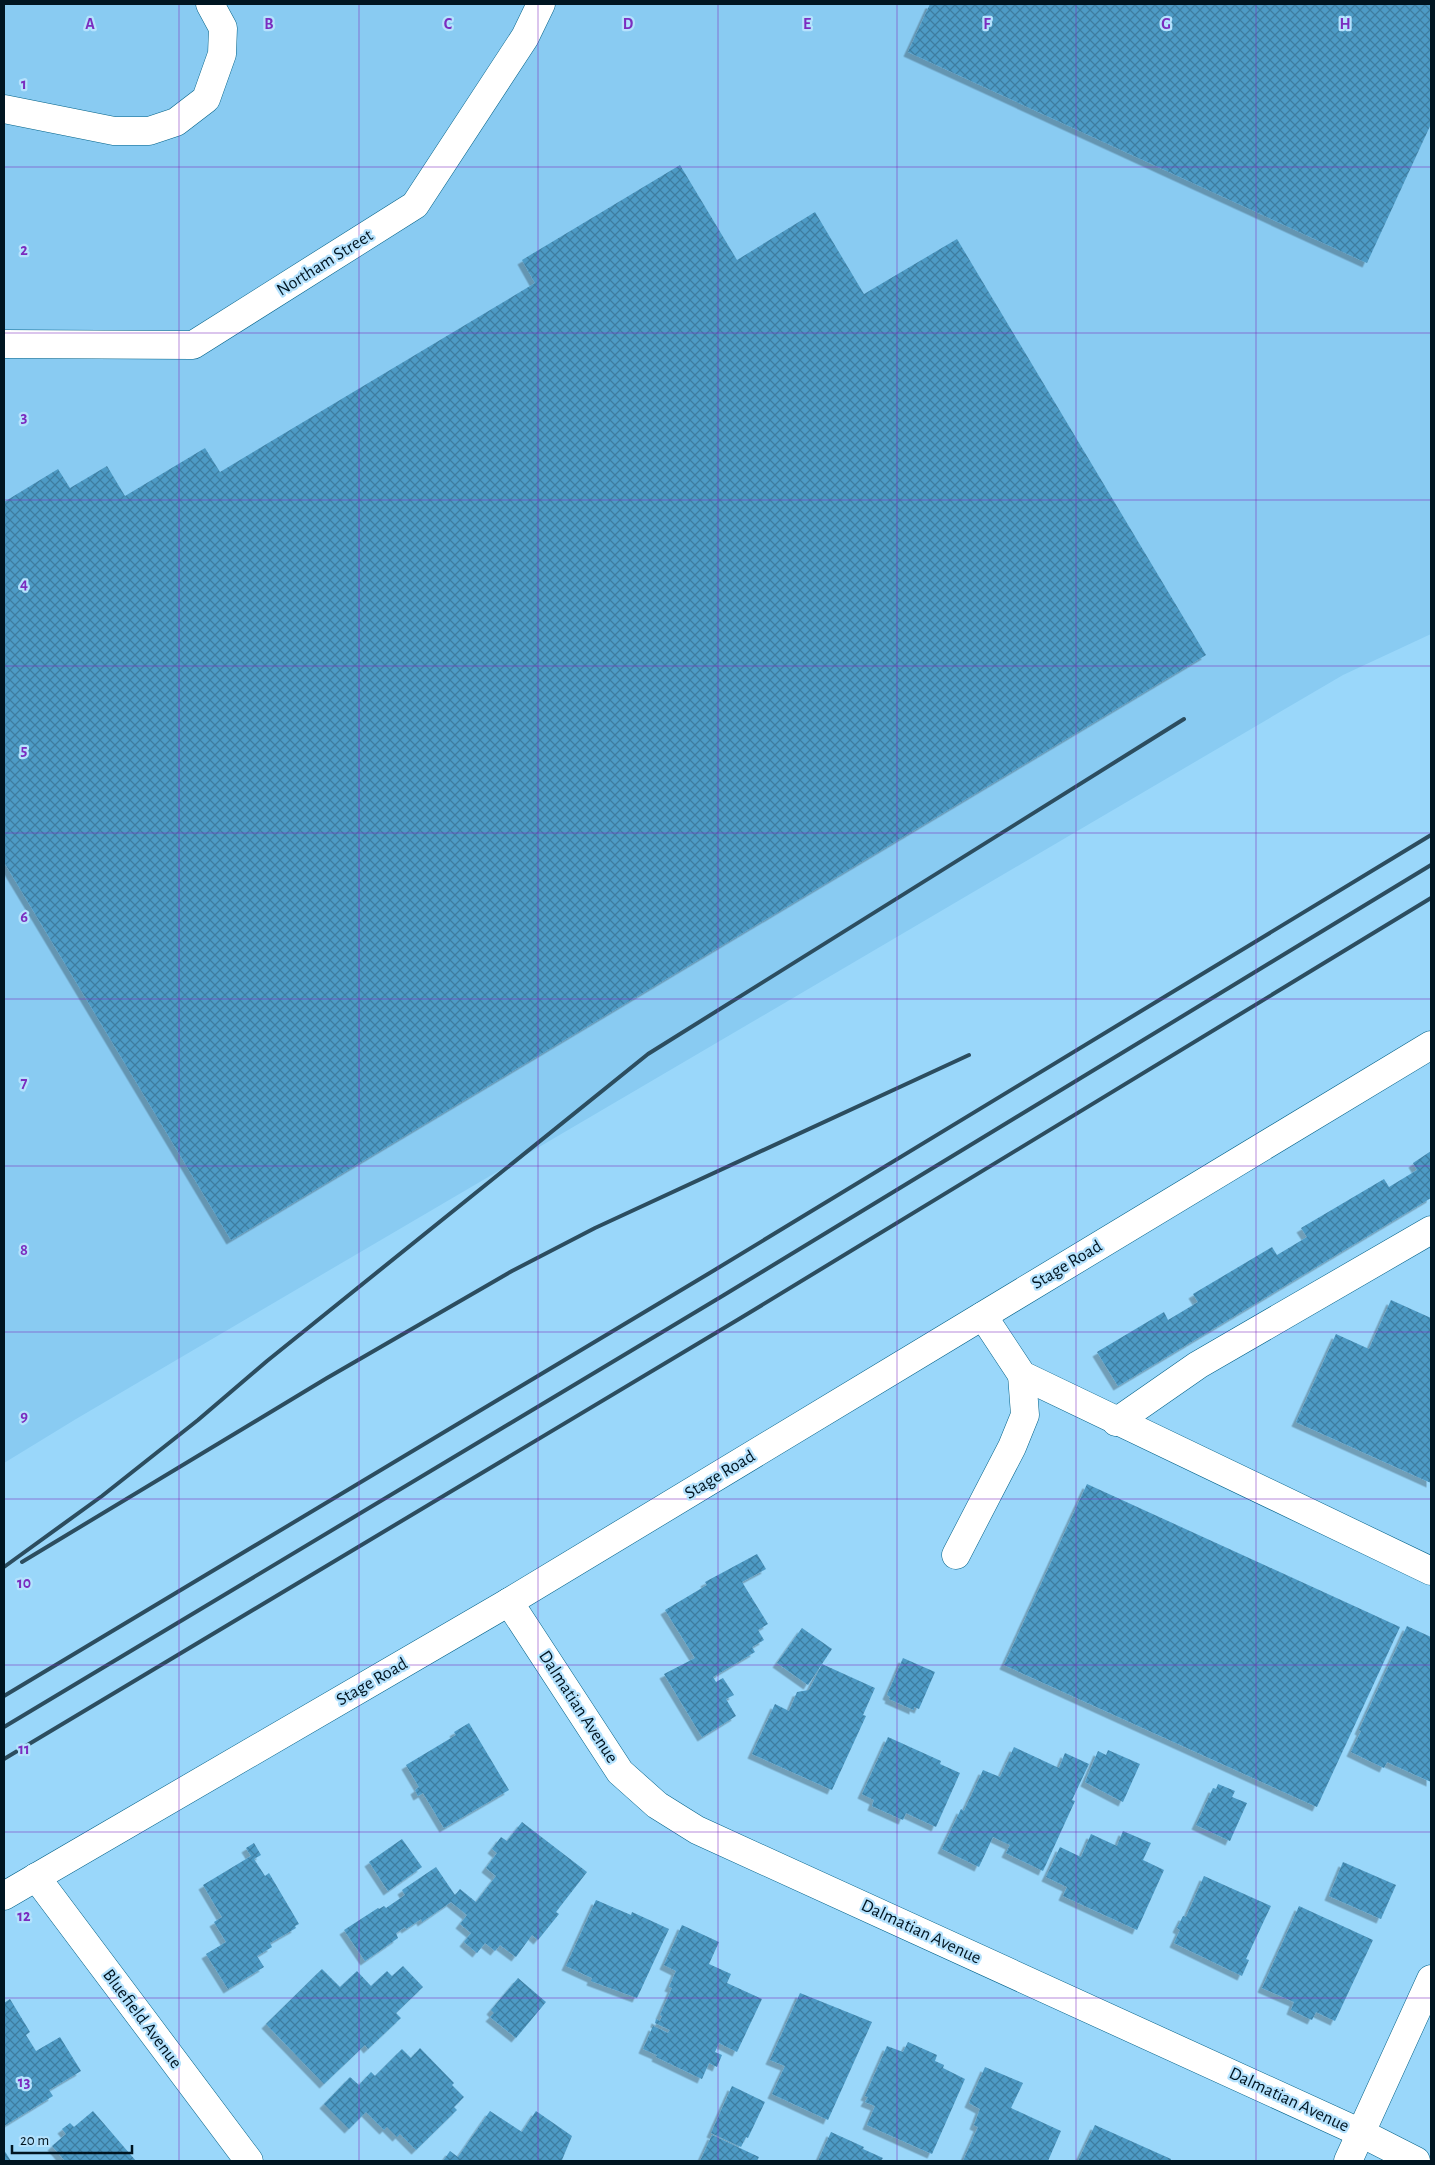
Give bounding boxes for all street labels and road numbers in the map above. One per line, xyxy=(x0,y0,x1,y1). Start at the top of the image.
street label: Northam Street xyxy=(274,226,376,300)
street label: Stage Road xyxy=(1029,1237,1105,1293)
street label: Stage Road xyxy=(682,1447,758,1503)
street label: Dalmatian Avenue xyxy=(535,1648,621,1766)
street label: Stage Road xyxy=(334,1655,410,1709)
street label: Dalmatian Avenue xyxy=(858,1896,984,1968)
street label: Bluefield Avenue xyxy=(99,1966,185,2072)
street label: Dalmatian Avenue xyxy=(1226,2064,1352,2136)

